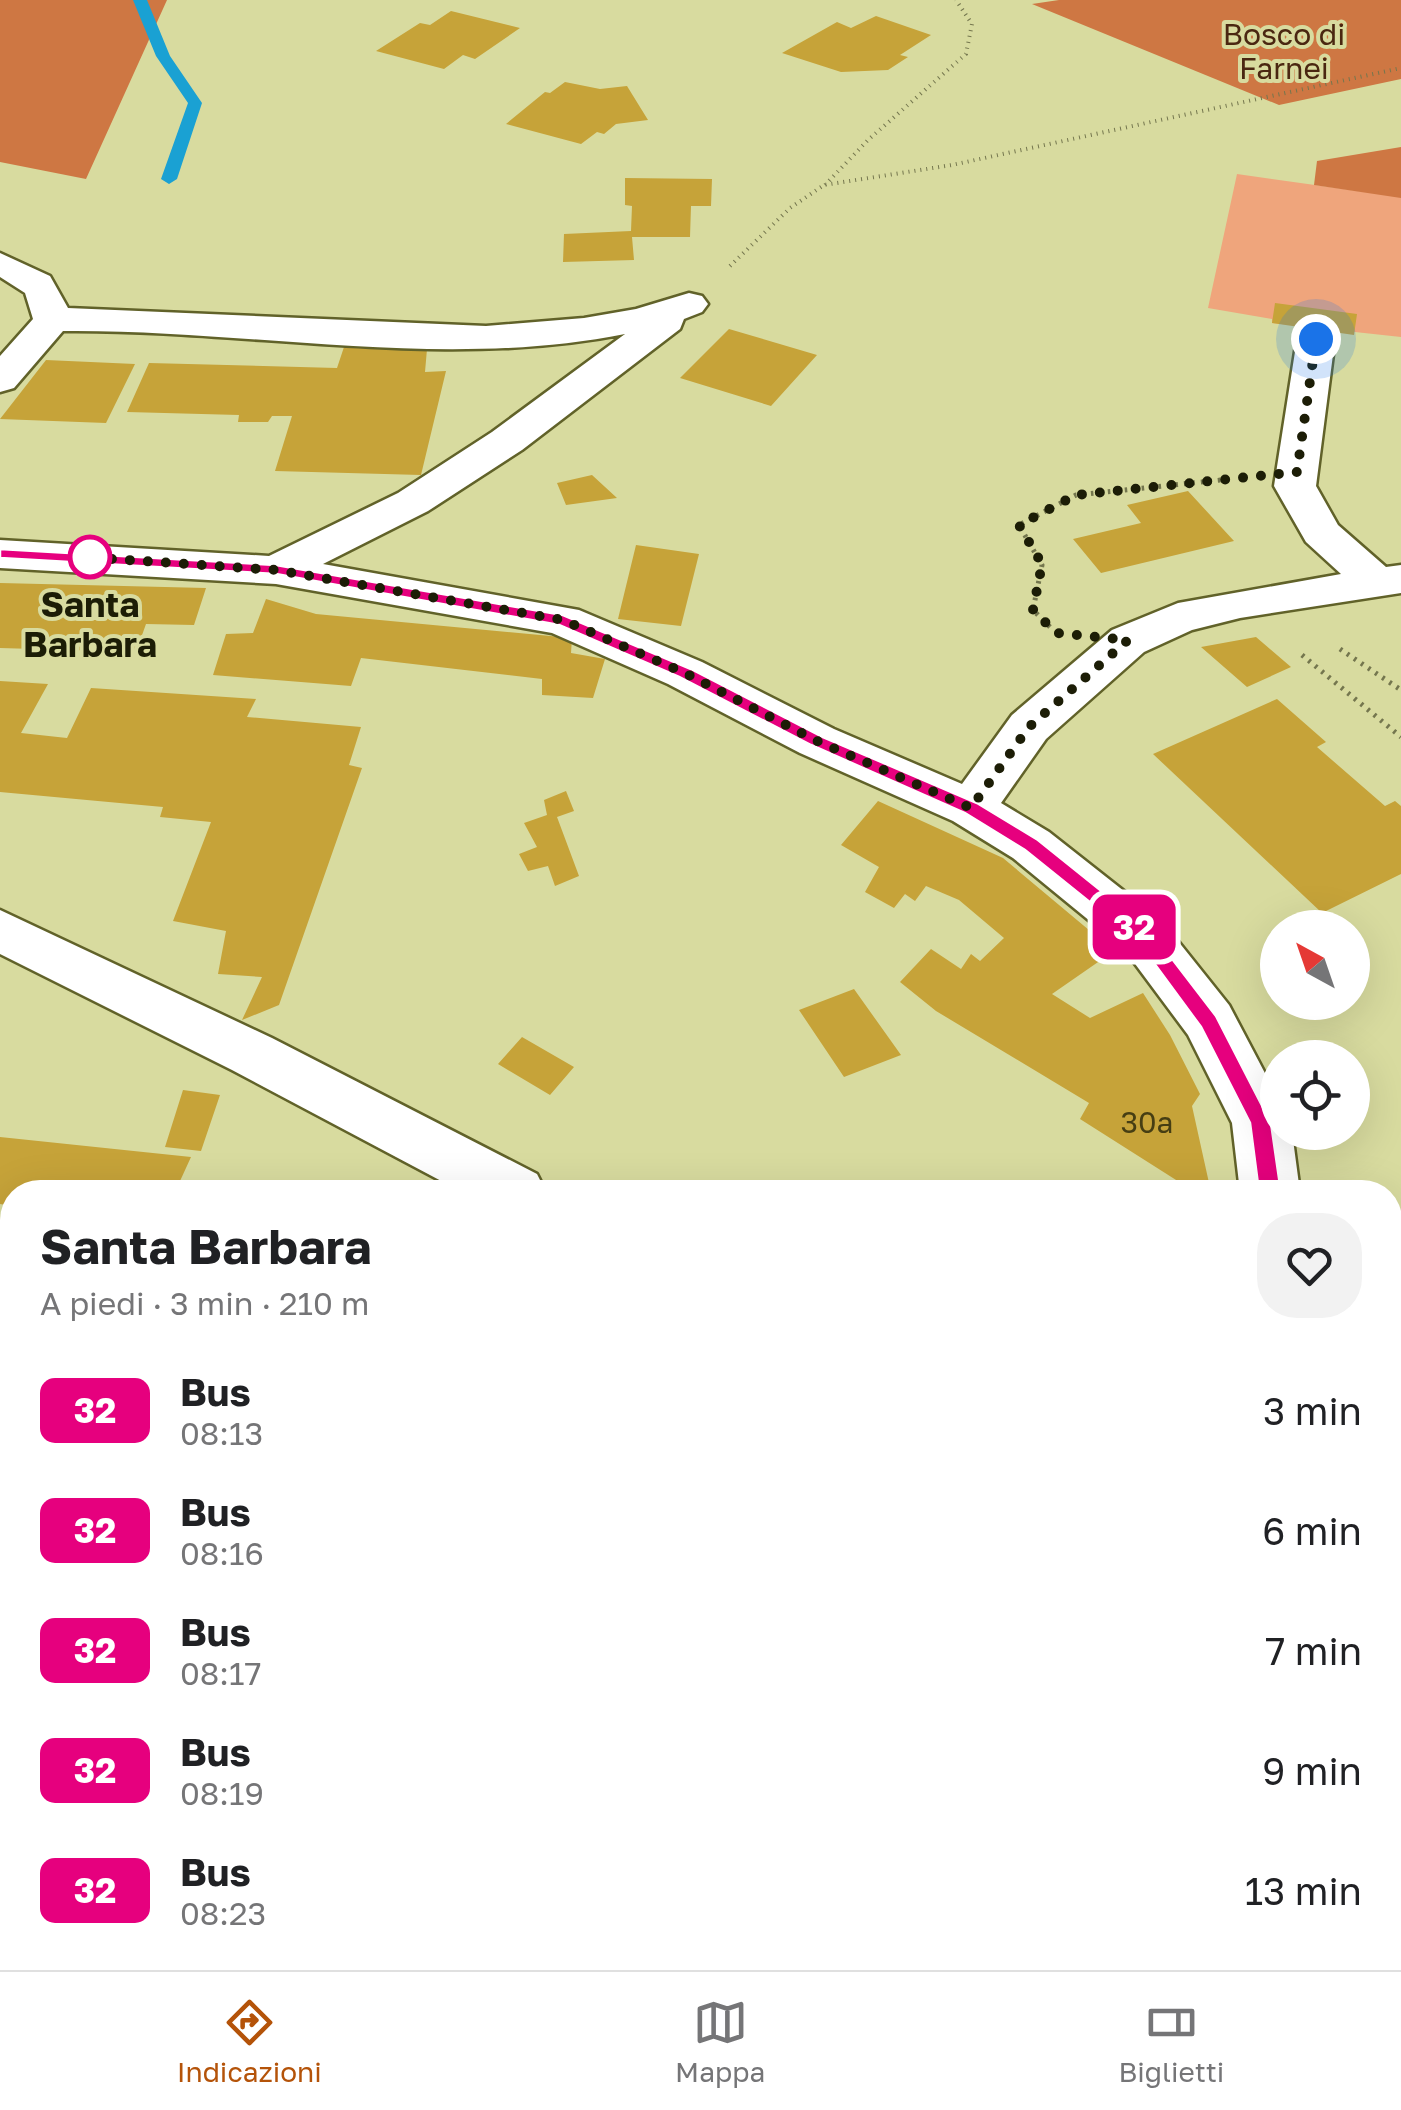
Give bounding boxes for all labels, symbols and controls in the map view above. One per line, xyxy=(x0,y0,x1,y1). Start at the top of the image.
park label: Bosco di Farnei xyxy=(1223,16,1345,86)
your location xyxy=(1291,314,1341,364)
marker: Santa Barbara xyxy=(69,536,111,578)
place label: Santa Barbara xyxy=(23,583,157,665)
line badge: 32 xyxy=(1089,894,1179,960)
text: 32 xyxy=(1113,906,1155,948)
north arrow xyxy=(1260,910,1370,1020)
map controls xyxy=(1260,910,1370,1150)
button: locate xyxy=(1260,1040,1370,1150)
house number: 30a xyxy=(1120,1104,1174,1140)
button: heart xyxy=(1257,1213,1362,1318)
text: Santa Barbara xyxy=(40,1217,372,1275)
text: A piedi · 3 min · 210 m xyxy=(40,1284,369,1322)
text: Bus xyxy=(180,1369,251,1414)
text: 3 min xyxy=(1263,1388,1362,1433)
text: 32 xyxy=(74,1389,116,1431)
text: 08:13 xyxy=(180,1414,263,1452)
text: Bus xyxy=(180,1489,251,1534)
text: 6 min xyxy=(1262,1508,1362,1553)
text: 32 xyxy=(74,1509,116,1551)
text: 08:16 xyxy=(180,1534,264,1572)
text: Bus xyxy=(180,1609,251,1654)
text: 7 min xyxy=(1265,1628,1362,1673)
text: 32 xyxy=(74,1629,116,1671)
text: 08:17 xyxy=(180,1654,261,1692)
text: Bus xyxy=(180,1729,251,1774)
text: 9 min xyxy=(1262,1748,1362,1793)
text: 32 xyxy=(74,1749,116,1791)
text: 08:19 xyxy=(180,1774,264,1812)
text: Bus xyxy=(180,1849,251,1894)
text: 13 min xyxy=(1245,1868,1362,1913)
text: 32 xyxy=(74,1869,116,1911)
text: 08:23 xyxy=(180,1894,266,1932)
tab: Indicazioni xyxy=(177,1995,322,2088)
tab: Mappa xyxy=(675,1995,765,2088)
tab: Biglietti xyxy=(1119,1995,1224,2088)

